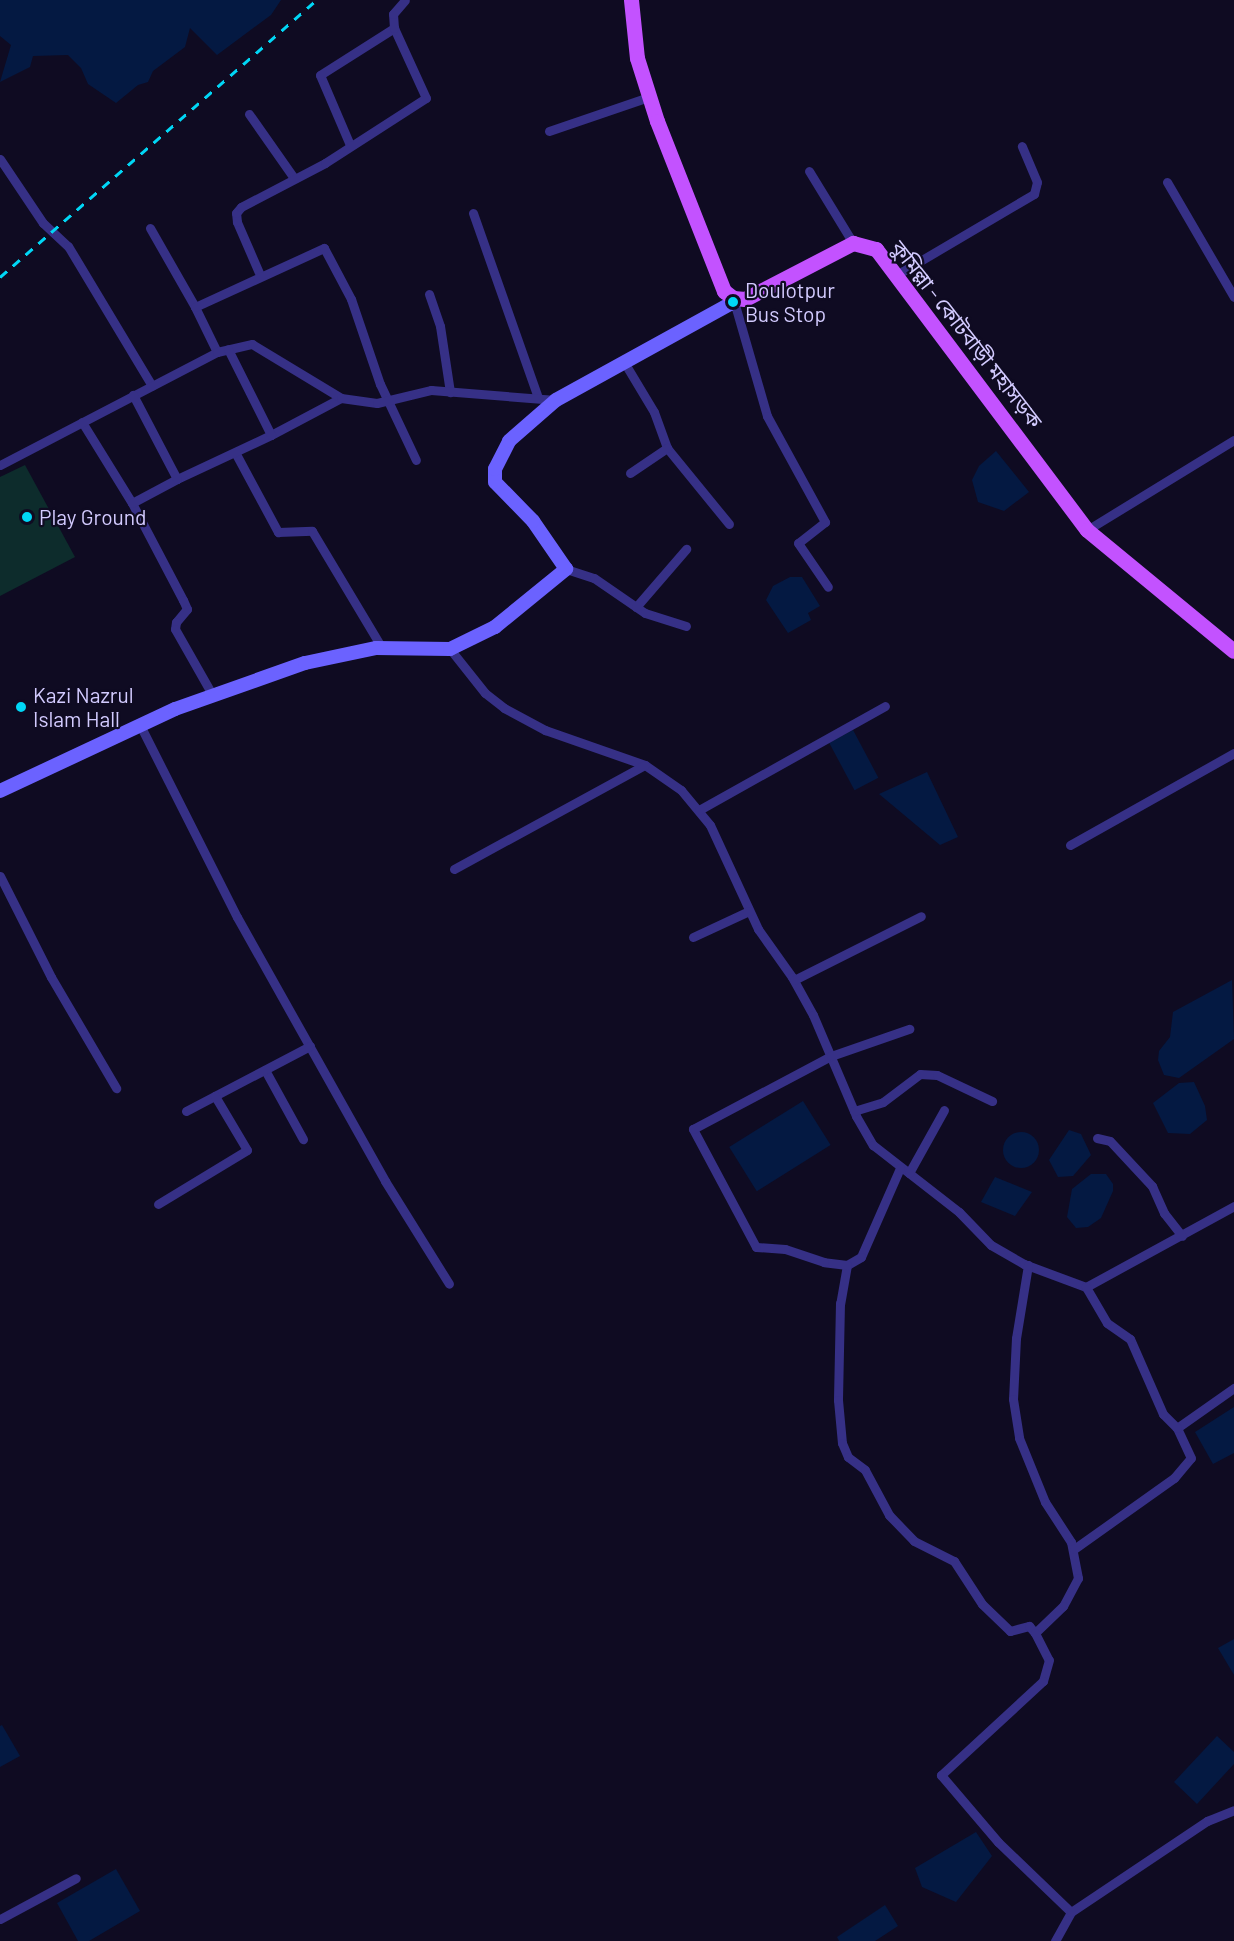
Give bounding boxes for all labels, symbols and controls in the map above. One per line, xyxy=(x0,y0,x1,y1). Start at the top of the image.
street label: কুমিল্লা - কোটবাড়ী মহাসড়ক xyxy=(886,235,1048,433)
place label: Doulotpur Bus Stop xyxy=(745,277,835,327)
marker: Doulotpur Bus Stop xyxy=(726,295,740,309)
place label: Play Ground xyxy=(39,504,146,530)
marker: Play Ground xyxy=(20,510,34,524)
place label: Kazi Nazrul Islam Hall xyxy=(33,682,133,732)
marker: Kazi Nazrul Islam Hall xyxy=(14,700,28,714)

